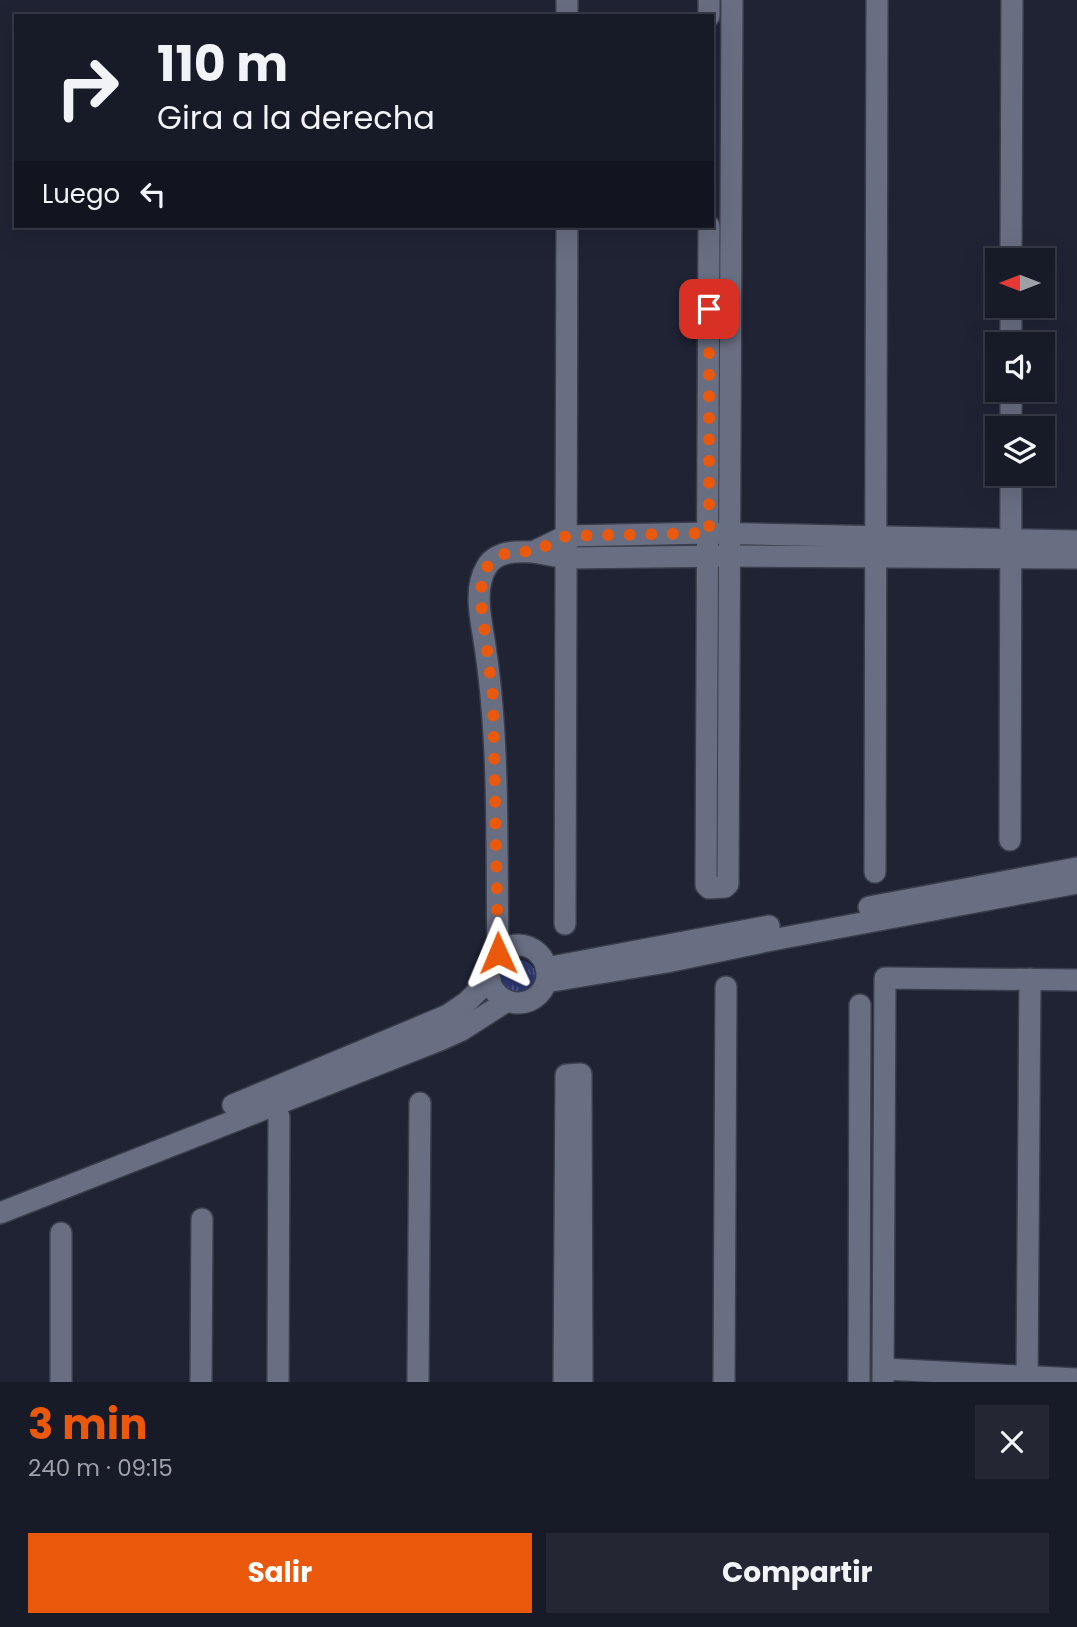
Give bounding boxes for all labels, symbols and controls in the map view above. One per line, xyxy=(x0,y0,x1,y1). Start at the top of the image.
text: 110 m xyxy=(157,30,288,98)
icon: right xyxy=(42,42,133,133)
text: Gira a la derecha xyxy=(157,95,435,140)
icon: left xyxy=(134,175,172,213)
text: Luego xyxy=(42,176,120,212)
north arrow xyxy=(985,248,1055,318)
map controls xyxy=(985,248,1055,486)
pin xyxy=(679,279,739,339)
icon: arrive xyxy=(690,290,728,328)
button: sound xyxy=(985,332,1055,402)
button: layers xyxy=(985,416,1055,486)
position arrow xyxy=(461,916,535,990)
text: 3 min xyxy=(28,1395,148,1454)
button: close xyxy=(975,1405,1049,1479)
text: 240 m · 09:15 xyxy=(28,1452,173,1484)
button: Salir xyxy=(28,1533,532,1613)
button: Compartir xyxy=(546,1533,1049,1613)

